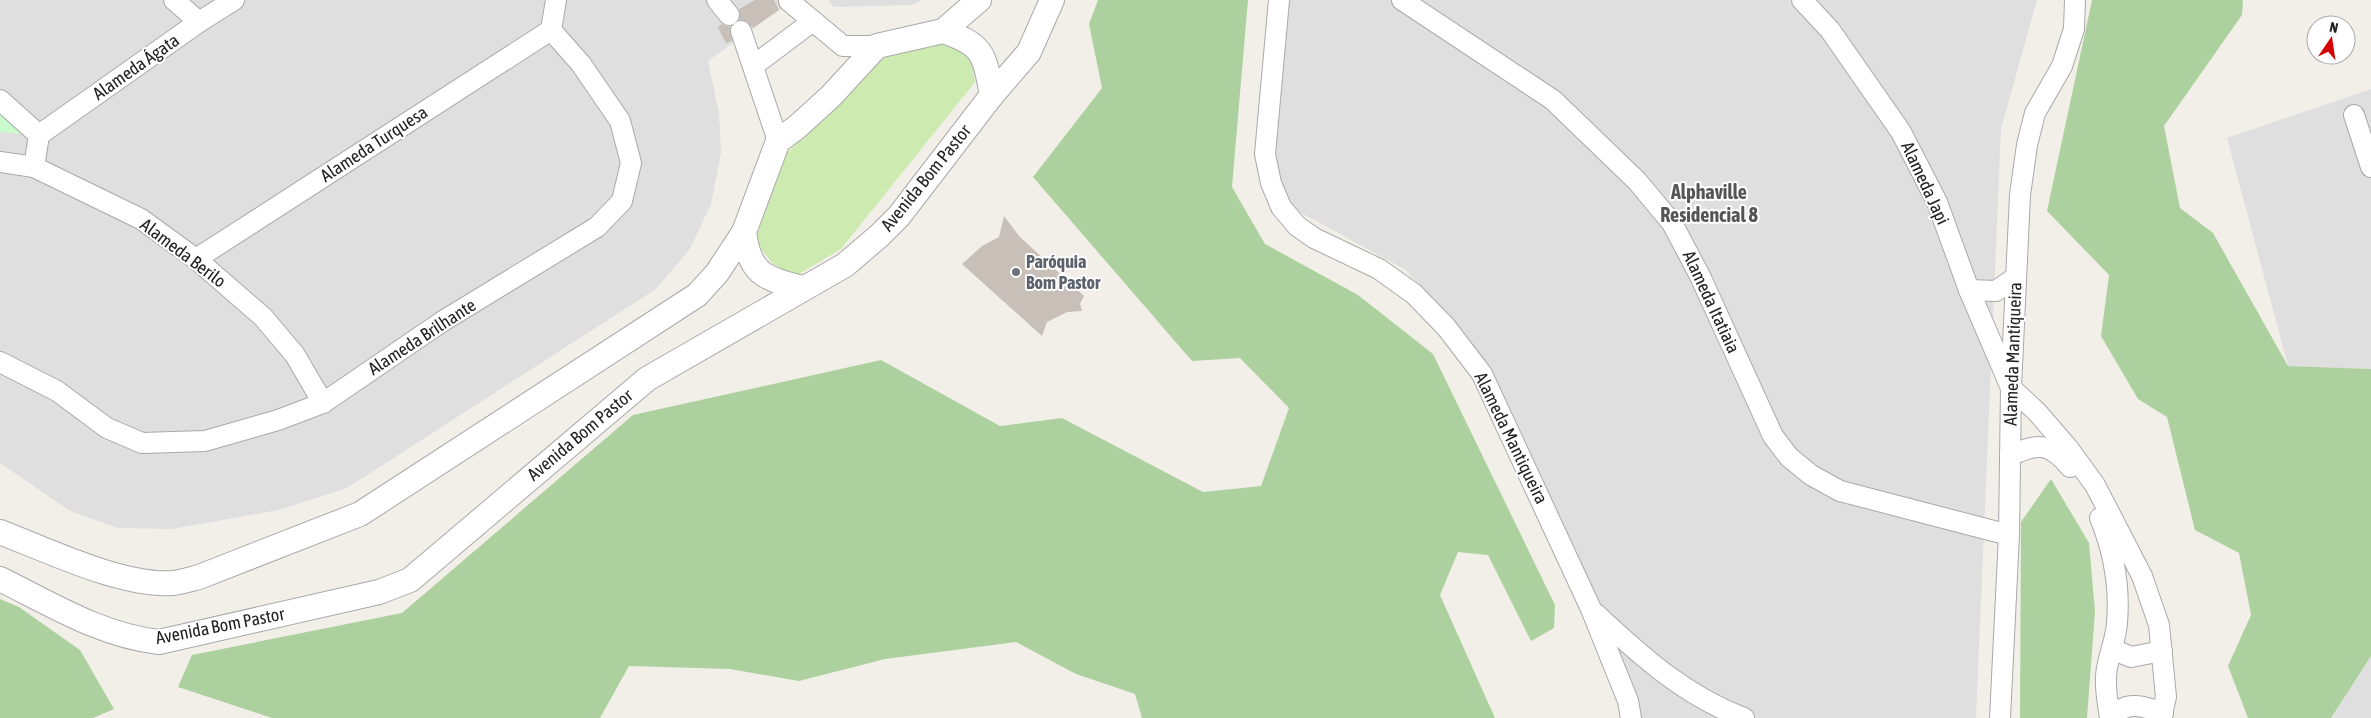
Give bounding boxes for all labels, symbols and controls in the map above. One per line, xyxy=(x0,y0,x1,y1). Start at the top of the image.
north arrow xyxy=(2306,15,2356,65)
text: N xyxy=(2328,19,2340,36)
street label: Alameda Ágata xyxy=(89,29,183,104)
street label: Alameda Turquesa xyxy=(316,101,431,186)
street label: Avenida Bom Pastor xyxy=(876,120,975,235)
street label: Alameda Japi xyxy=(1897,138,1954,228)
district label: Alphaville Residencial 8 xyxy=(1660,180,1758,226)
street label: Alameda Berilo xyxy=(136,214,230,292)
street label: Alameda Itatiaia xyxy=(1679,247,1744,356)
place label: Paróquia Bom Pastor xyxy=(1026,251,1101,293)
marker: Paróquia Bom Pastor xyxy=(1010,266,1022,278)
street label: Alameda Mantiqueira xyxy=(1999,282,2026,426)
street label: Alameda Brilhante xyxy=(364,294,480,379)
street label: Alameda Mantiqueira xyxy=(1471,369,1552,507)
street label: Avenida Bom Pastor xyxy=(523,384,637,485)
street label: Avenida Bom Pastor xyxy=(154,603,287,648)

